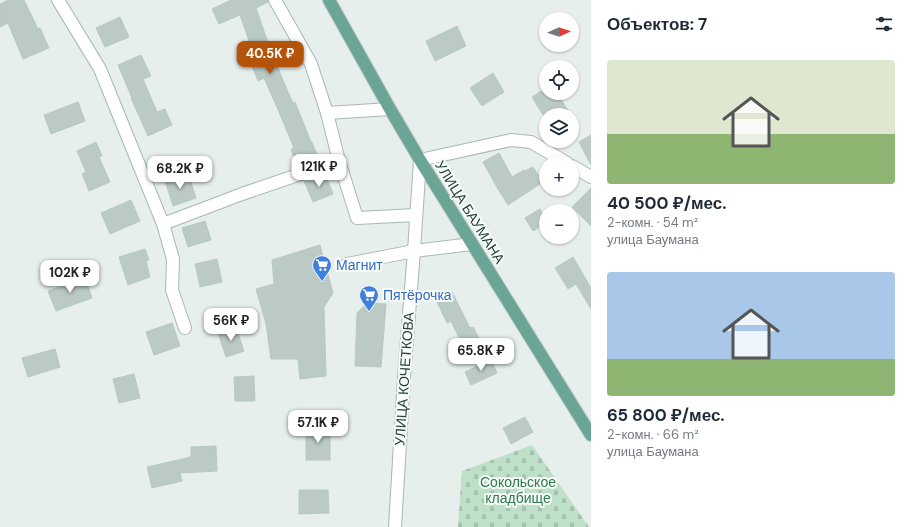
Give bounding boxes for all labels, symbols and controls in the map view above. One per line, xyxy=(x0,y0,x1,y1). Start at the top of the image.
north arrow xyxy=(539,12,579,52)
map controls xyxy=(539,12,579,244)
text: Объектов: 7 xyxy=(607,13,707,35)
icon: filters xyxy=(873,13,895,35)
pin: 40.5K ₽ xyxy=(233,41,307,75)
text: 40.5K ₽ xyxy=(246,45,294,62)
button: locate xyxy=(539,60,579,100)
icon: home xyxy=(715,86,787,158)
button: layers xyxy=(539,108,579,148)
pin: 121K ₽ xyxy=(286,154,352,188)
pin: 68.2K ₽ xyxy=(143,156,217,190)
button: + xyxy=(539,156,579,196)
street label: УЛИЦА БАУМАНА xyxy=(431,157,509,267)
text: 121K ₽ xyxy=(300,158,338,175)
text: 68.2K ₽ xyxy=(156,160,204,177)
text: 40 500 ₽/мес. xyxy=(607,192,726,214)
button: − xyxy=(539,204,579,244)
text: 2-комн. · 54 m² xyxy=(607,214,698,231)
text: улица Баумана xyxy=(607,231,699,248)
supermarket icon: Магнит xyxy=(311,254,333,282)
place label: Магнит xyxy=(336,256,383,274)
pin: 102K ₽ xyxy=(37,260,103,294)
text: 102K ₽ xyxy=(49,264,91,281)
supermarket icon: Пятёрочка xyxy=(358,284,380,312)
place label: Пятёрочка xyxy=(383,286,452,304)
icon: home xyxy=(715,298,787,370)
pin: 56K ₽ xyxy=(203,308,259,342)
street label: УЛИЦА КОЧЕТКОВА xyxy=(390,311,418,446)
text: 56K ₽ xyxy=(213,312,249,329)
pin: 65.8K ₽ xyxy=(444,338,518,372)
text: 65.8K ₽ xyxy=(457,342,505,359)
text: 65 800 ₽/мес. xyxy=(607,404,725,426)
pin: 57.1K ₽ xyxy=(281,410,355,444)
text: 57.1K ₽ xyxy=(297,414,339,431)
text: 2-комн. · 66 m² xyxy=(607,426,698,443)
text: улица Баумана xyxy=(607,443,699,460)
park label: Сокольское кладбище xyxy=(480,473,556,507)

